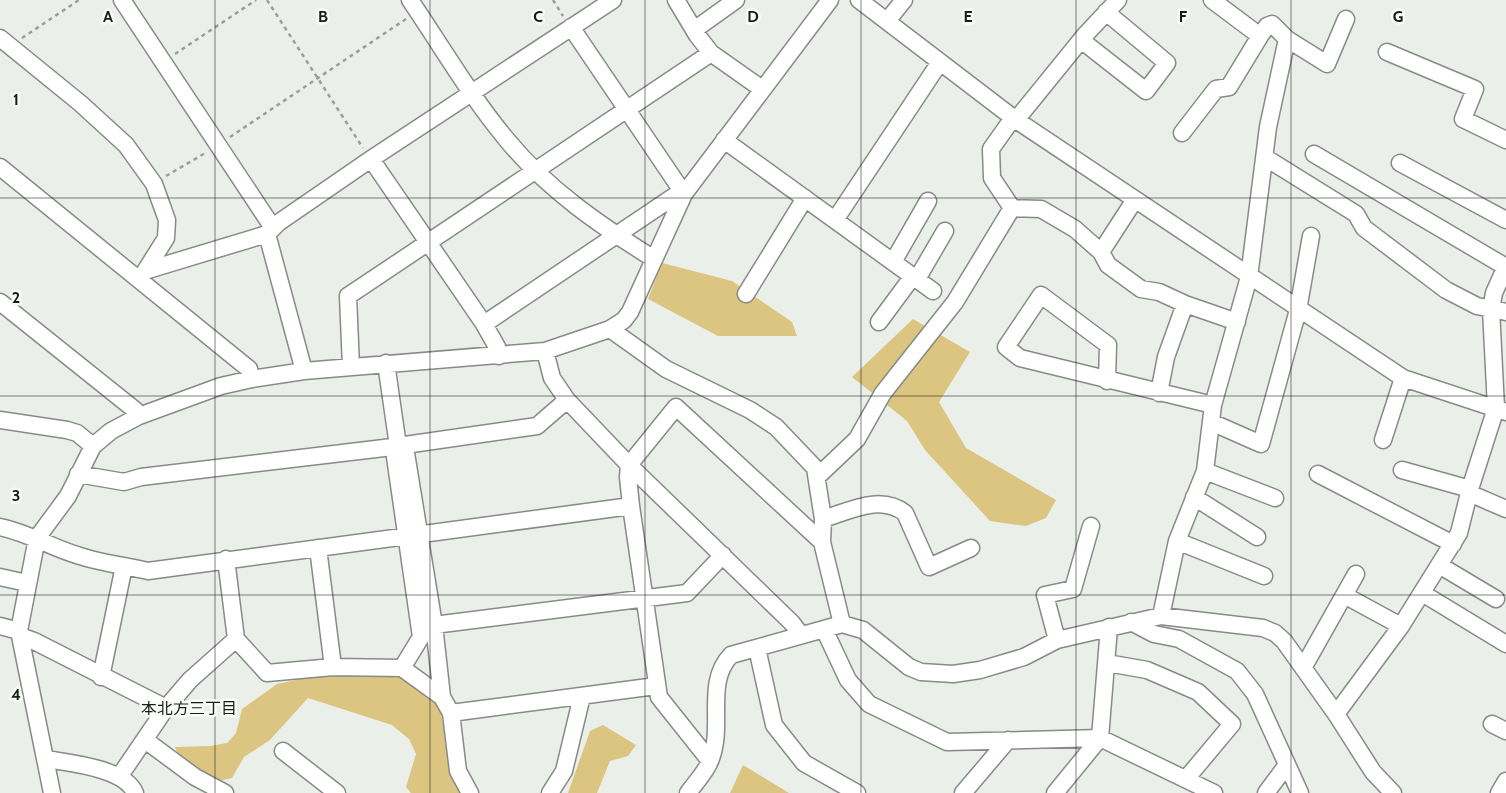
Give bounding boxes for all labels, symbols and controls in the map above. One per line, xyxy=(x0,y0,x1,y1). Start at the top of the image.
text: A xyxy=(103,7,113,26)
text: B xyxy=(318,7,328,26)
text: C xyxy=(533,7,543,26)
text: D xyxy=(747,7,759,26)
text: E xyxy=(963,7,973,26)
text: F xyxy=(1179,7,1188,26)
text: G xyxy=(1393,7,1403,26)
text: 1 xyxy=(13,90,19,109)
text: 2 xyxy=(12,288,20,307)
text: 3 xyxy=(12,486,20,505)
text: 4 xyxy=(11,685,21,704)
district label: 本北方三丁目 xyxy=(141,699,237,718)

